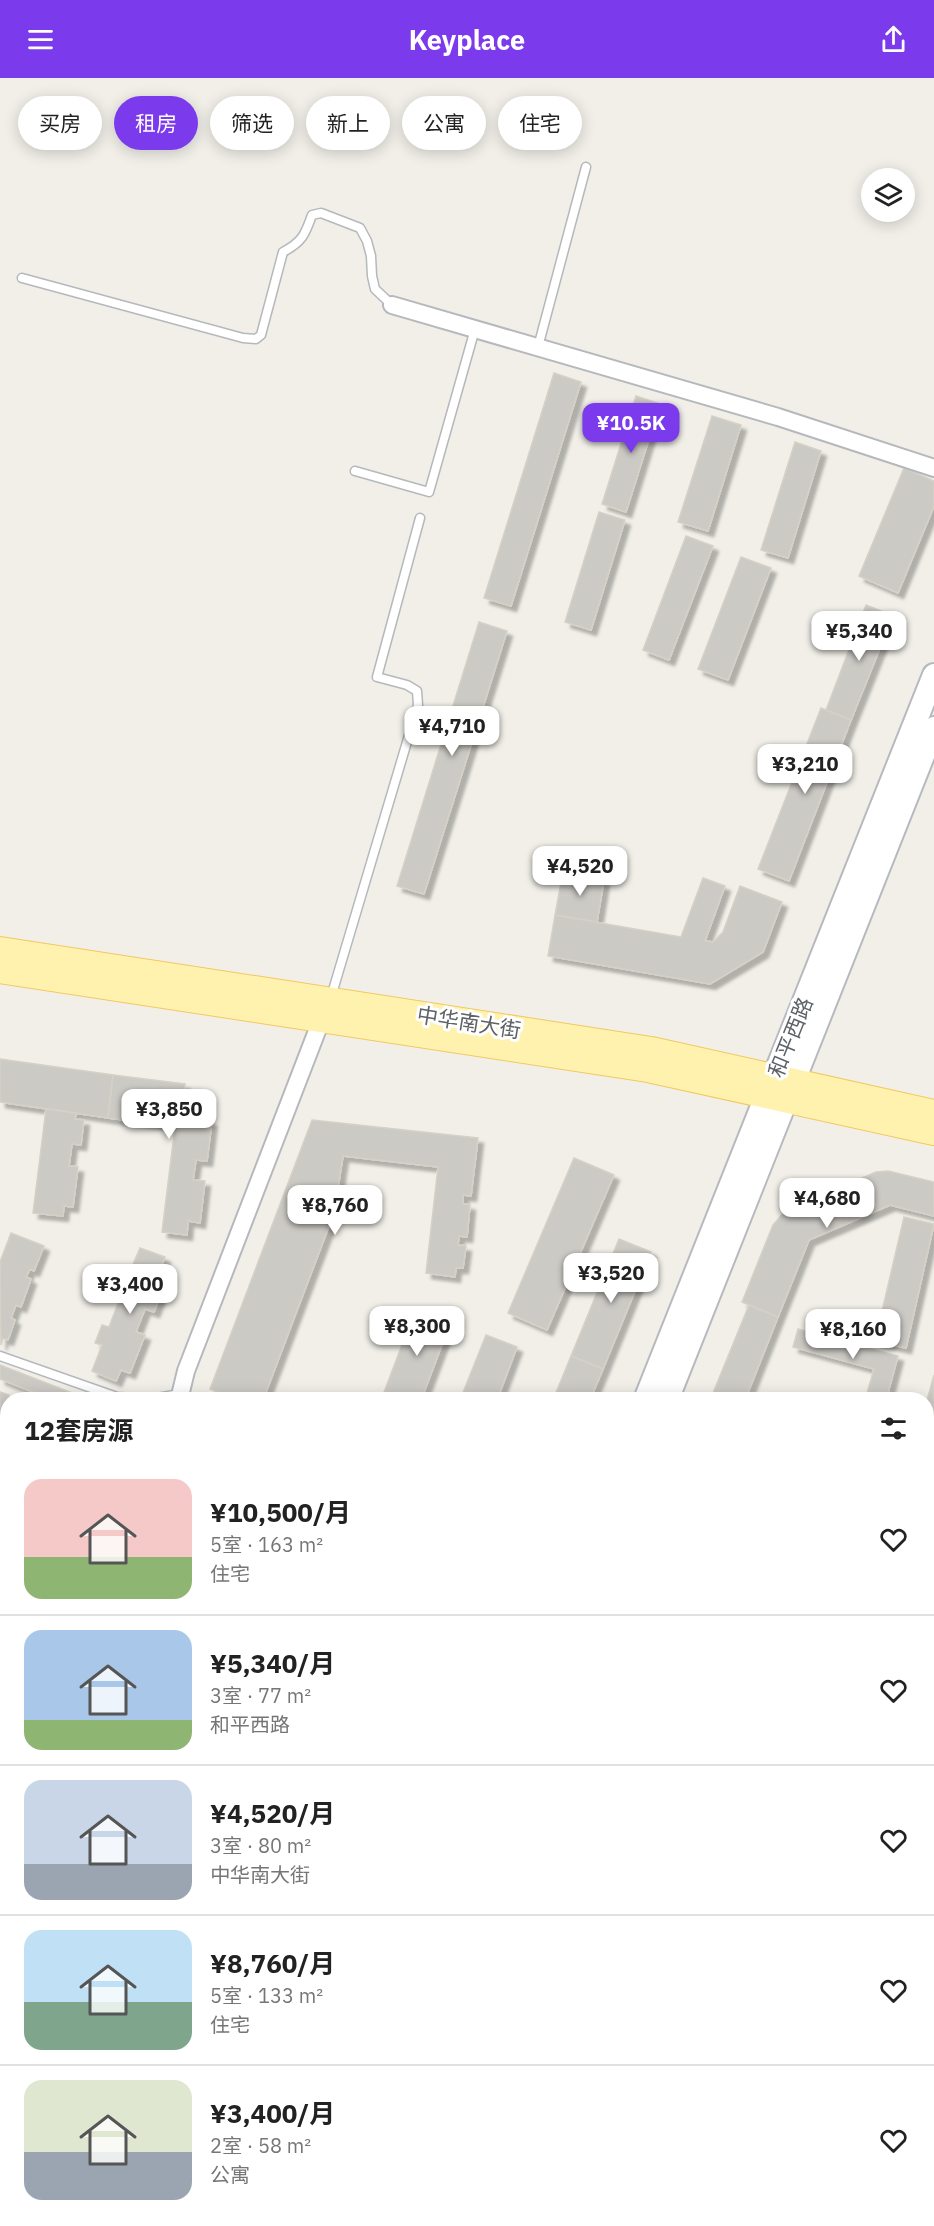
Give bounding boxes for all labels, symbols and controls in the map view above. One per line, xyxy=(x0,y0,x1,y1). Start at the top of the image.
text: Keyplace xyxy=(409,22,525,57)
icon: menu xyxy=(24,23,57,56)
icon: share xyxy=(877,23,910,56)
chip: 买房 xyxy=(18,96,102,150)
chip: 租房 xyxy=(114,96,198,150)
chip: 筛选 xyxy=(210,96,294,150)
chip: 新上 xyxy=(306,96,390,150)
chip: 公寓 xyxy=(402,96,486,150)
chip: 住宅 xyxy=(498,96,582,150)
map controls xyxy=(861,168,915,222)
button: layers xyxy=(861,168,915,222)
pin: ¥10.5K xyxy=(582,403,680,454)
text: ¥10.5K xyxy=(596,409,666,436)
pin: ¥5,340 xyxy=(810,611,908,662)
text: ¥5,340 xyxy=(825,617,893,644)
pin: ¥4,710 xyxy=(403,706,501,757)
text: ¥4,710 xyxy=(418,712,486,739)
pin: ¥3,210 xyxy=(756,744,854,795)
text: ¥3,210 xyxy=(771,750,839,777)
pin: ¥4,520 xyxy=(531,846,629,897)
text: ¥4,520 xyxy=(546,852,614,879)
street label: 和平西路 xyxy=(761,993,819,1081)
street label: 中华南大街 xyxy=(415,1000,523,1044)
pin: ¥3,850 xyxy=(120,1089,218,1140)
text: ¥3,850 xyxy=(135,1095,203,1122)
pin: ¥4,680 xyxy=(778,1178,876,1229)
text: ¥4,680 xyxy=(793,1184,861,1211)
pin: ¥8,760 xyxy=(286,1185,384,1236)
text: ¥8,760 xyxy=(301,1191,369,1218)
pin: ¥3,520 xyxy=(562,1253,660,1304)
text: ¥3,520 xyxy=(577,1259,645,1286)
pin: ¥3,400 xyxy=(81,1264,179,1315)
text: ¥3,400 xyxy=(96,1270,164,1297)
pin: ¥8,300 xyxy=(368,1306,466,1357)
pin: ¥8,160 xyxy=(804,1309,902,1360)
text: ¥8,300 xyxy=(383,1312,451,1339)
text: ¥8,160 xyxy=(819,1315,887,1342)
icon: filters xyxy=(877,1412,910,1445)
text: 12套房源 xyxy=(24,1413,133,1447)
text: ¥10,500/月 xyxy=(210,1495,351,1529)
icon: home xyxy=(72,1503,144,1575)
icon: heart xyxy=(877,1523,910,1556)
text: 5室 · 163 m² xyxy=(210,1531,323,1558)
text: 住宅 xyxy=(210,1560,250,1587)
text: ¥5,340/月 xyxy=(210,1646,335,1680)
icon: home xyxy=(72,1654,144,1726)
icon: heart xyxy=(877,1674,910,1707)
text: 3室 · 77 m² xyxy=(210,1682,311,1709)
text: 和平西路 xyxy=(210,1711,290,1738)
text: ¥4,520/月 xyxy=(210,1796,335,1830)
icon: home xyxy=(72,1804,144,1876)
icon: heart xyxy=(877,1824,910,1857)
text: 3室 · 80 m² xyxy=(210,1832,311,1859)
text: 中华南大街 xyxy=(210,1861,310,1888)
text: ¥8,760/月 xyxy=(210,1946,335,1980)
icon: home xyxy=(72,1954,144,2026)
icon: heart xyxy=(877,1974,910,2007)
text: 5室 · 133 m² xyxy=(210,1982,323,2009)
text: 住宅 xyxy=(210,2011,250,2038)
text: ¥3,400/月 xyxy=(210,2096,335,2130)
icon: home xyxy=(72,2104,144,2176)
icon: heart xyxy=(877,2124,910,2157)
text: 2室 · 58 m² xyxy=(210,2132,311,2159)
text: 公寓 xyxy=(210,2161,250,2188)

